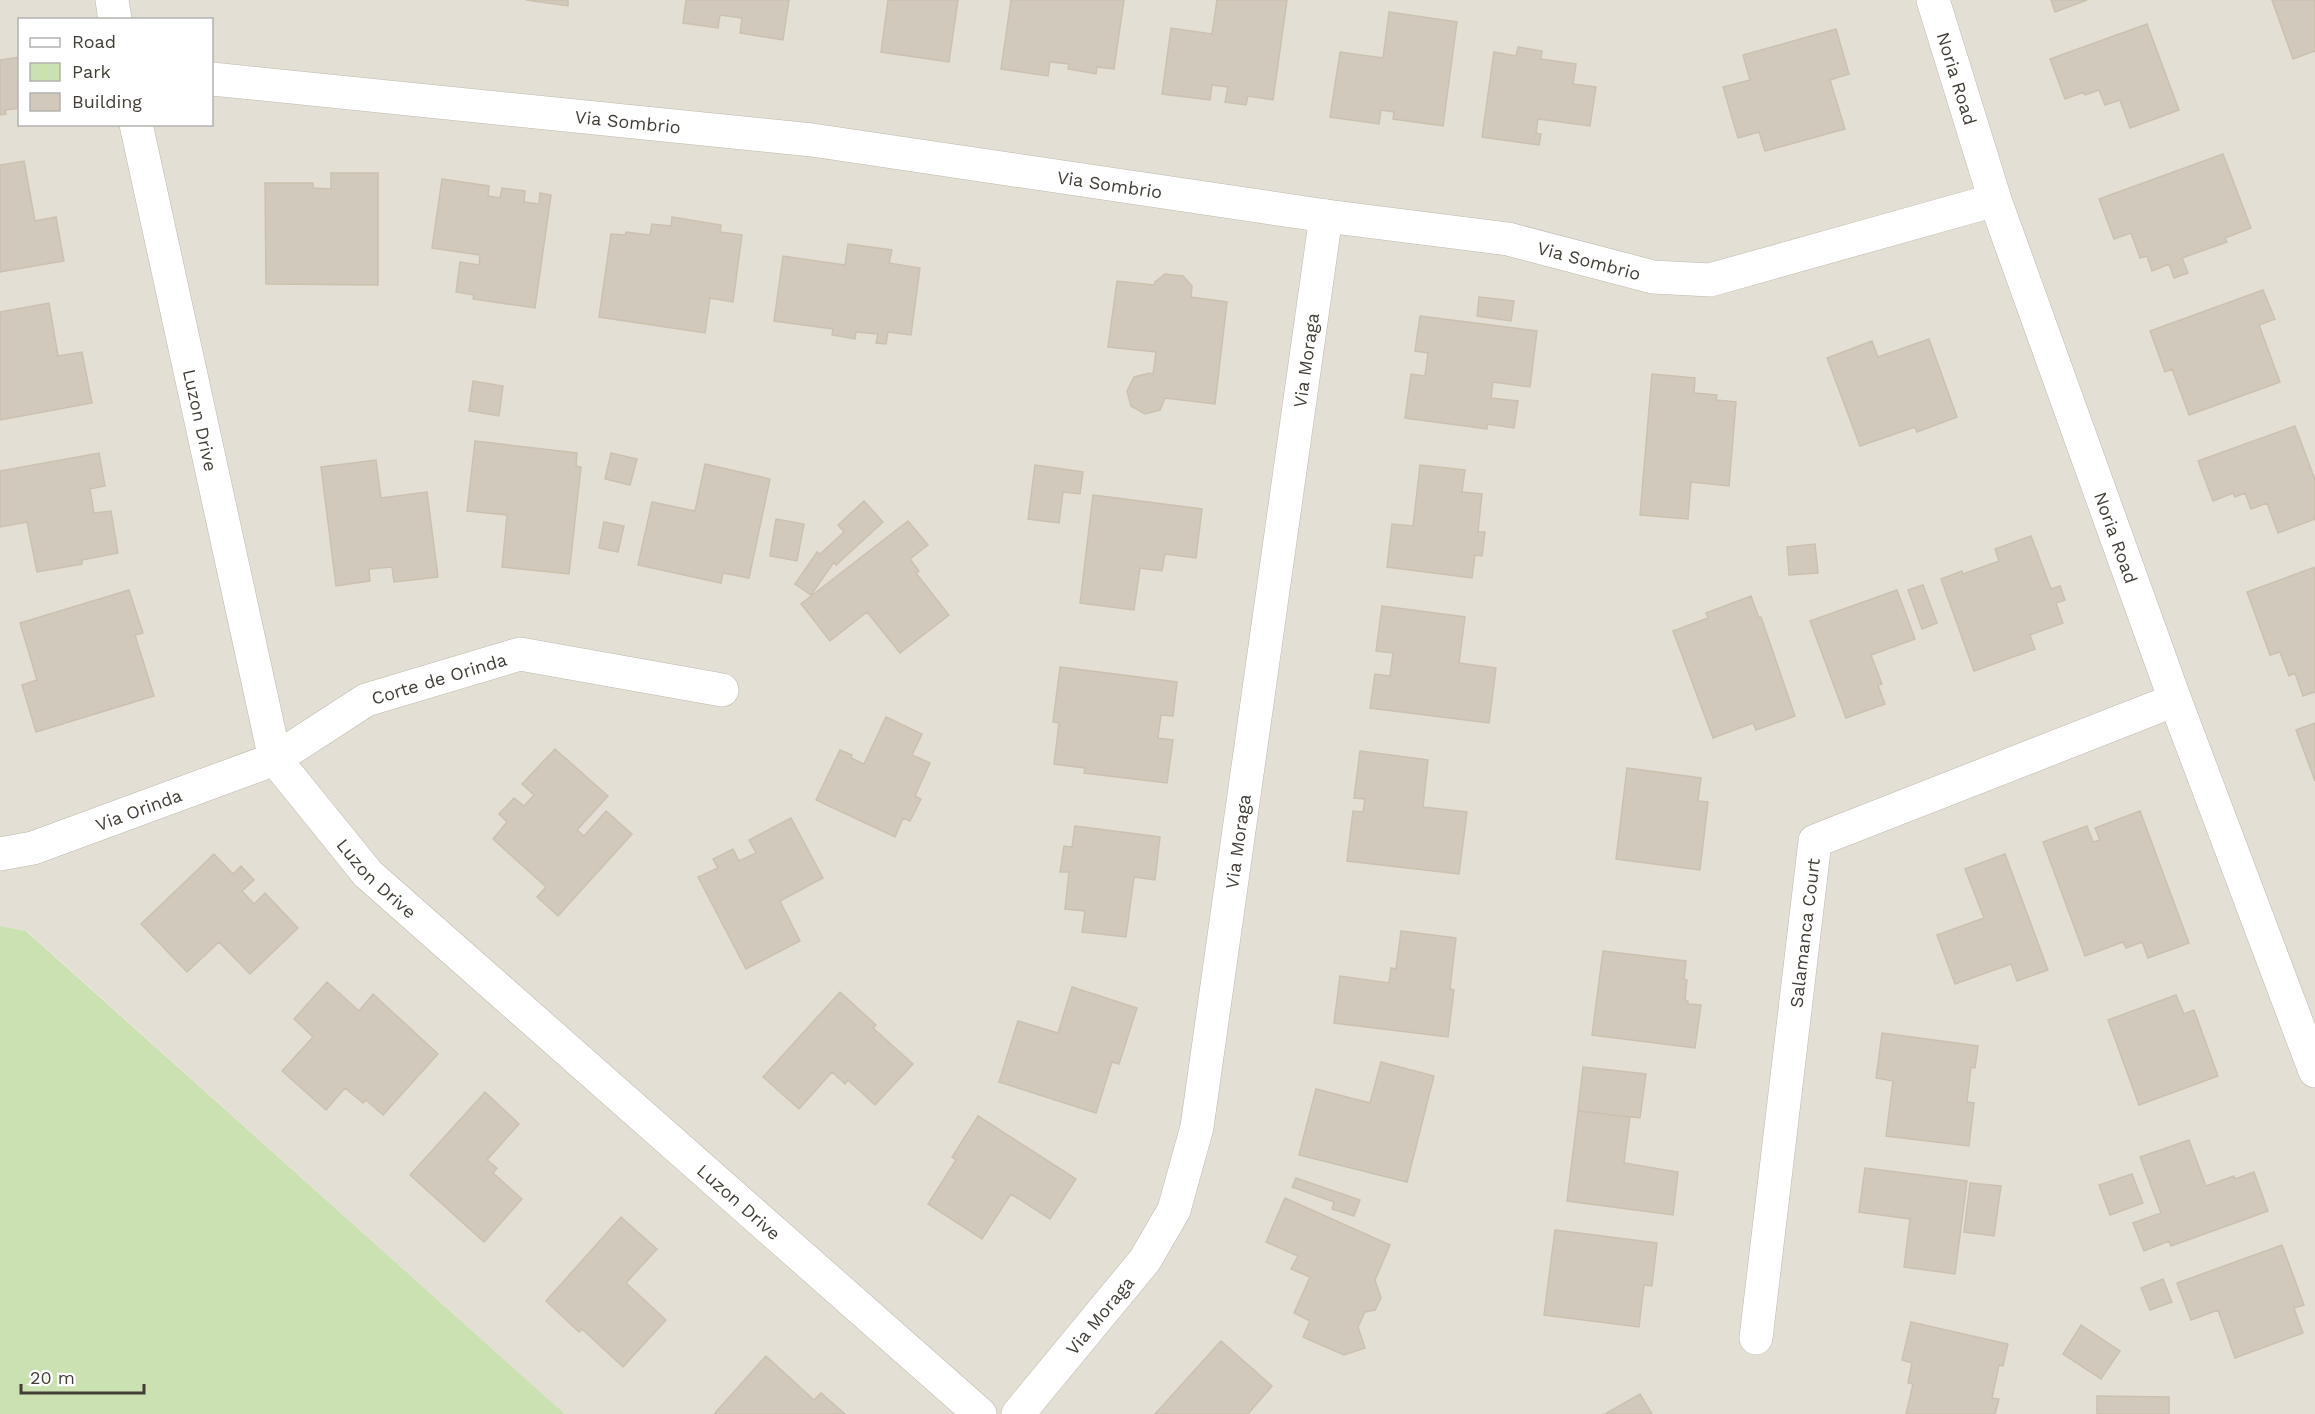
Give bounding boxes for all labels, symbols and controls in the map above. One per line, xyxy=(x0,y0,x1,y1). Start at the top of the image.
legend xyxy=(18,18,213,126)
street label: Noria Road xyxy=(1933,29,1982,127)
text: Road xyxy=(72,31,116,52)
text: Park xyxy=(72,61,111,82)
text: Building xyxy=(72,91,142,112)
street label: Via Sombrio xyxy=(574,105,682,137)
street label: Via Sombrio xyxy=(1056,166,1164,202)
street label: Via Sombrio xyxy=(1535,237,1643,284)
street label: Via Moraga xyxy=(1288,311,1323,409)
street label: Luzon Drive xyxy=(179,367,222,473)
street label: Noria Road xyxy=(2090,489,2143,586)
street label: Corte de Orinda xyxy=(369,648,509,708)
street label: Via Orinda xyxy=(92,784,185,835)
street label: Via Moraga xyxy=(1220,793,1255,890)
street label: Luzon Drive xyxy=(333,834,421,922)
street label: Salamanca Court xyxy=(1785,856,1823,1009)
street label: Luzon Drive xyxy=(693,1159,785,1244)
street label: Via Moraga xyxy=(1061,1272,1138,1359)
scale bar xyxy=(21,1357,144,1395)
text: 20 m xyxy=(30,1367,75,1388)

